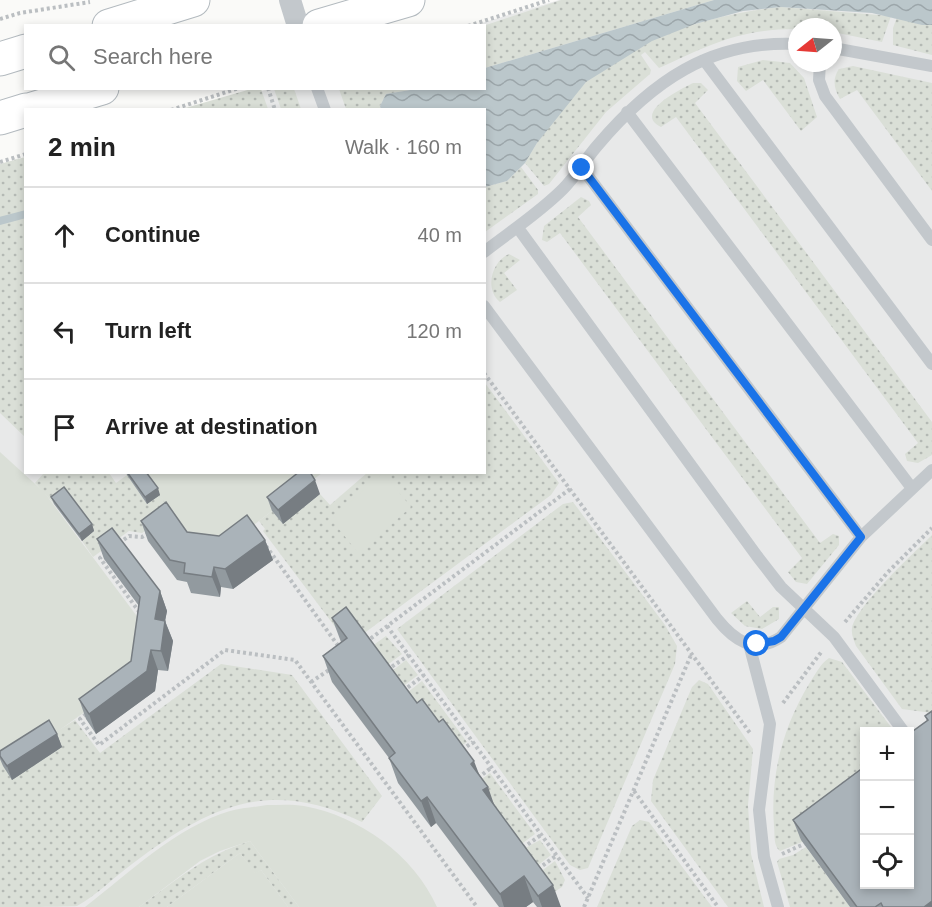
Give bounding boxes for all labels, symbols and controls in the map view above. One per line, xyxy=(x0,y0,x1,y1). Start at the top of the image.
north arrow xyxy=(788,18,842,72)
search box xyxy=(24,24,486,90)
icon: search xyxy=(45,41,78,74)
text: Search here xyxy=(93,44,213,69)
text: 2 min xyxy=(48,132,116,162)
text: Walk · 160 m xyxy=(345,136,462,158)
route end xyxy=(568,154,594,180)
icon: ahead xyxy=(48,219,81,252)
text: Continue xyxy=(105,222,200,247)
text: 40 m xyxy=(418,224,462,246)
icon: left xyxy=(48,315,81,348)
text: Turn left xyxy=(105,318,191,343)
text: 120 m xyxy=(406,320,462,342)
icon: arrive xyxy=(48,411,81,444)
text: Arrive at destination xyxy=(105,414,318,439)
route start xyxy=(743,630,769,656)
map controls xyxy=(860,727,914,889)
button: + xyxy=(860,727,914,781)
button: − xyxy=(860,781,914,835)
button: locate xyxy=(860,835,914,889)

